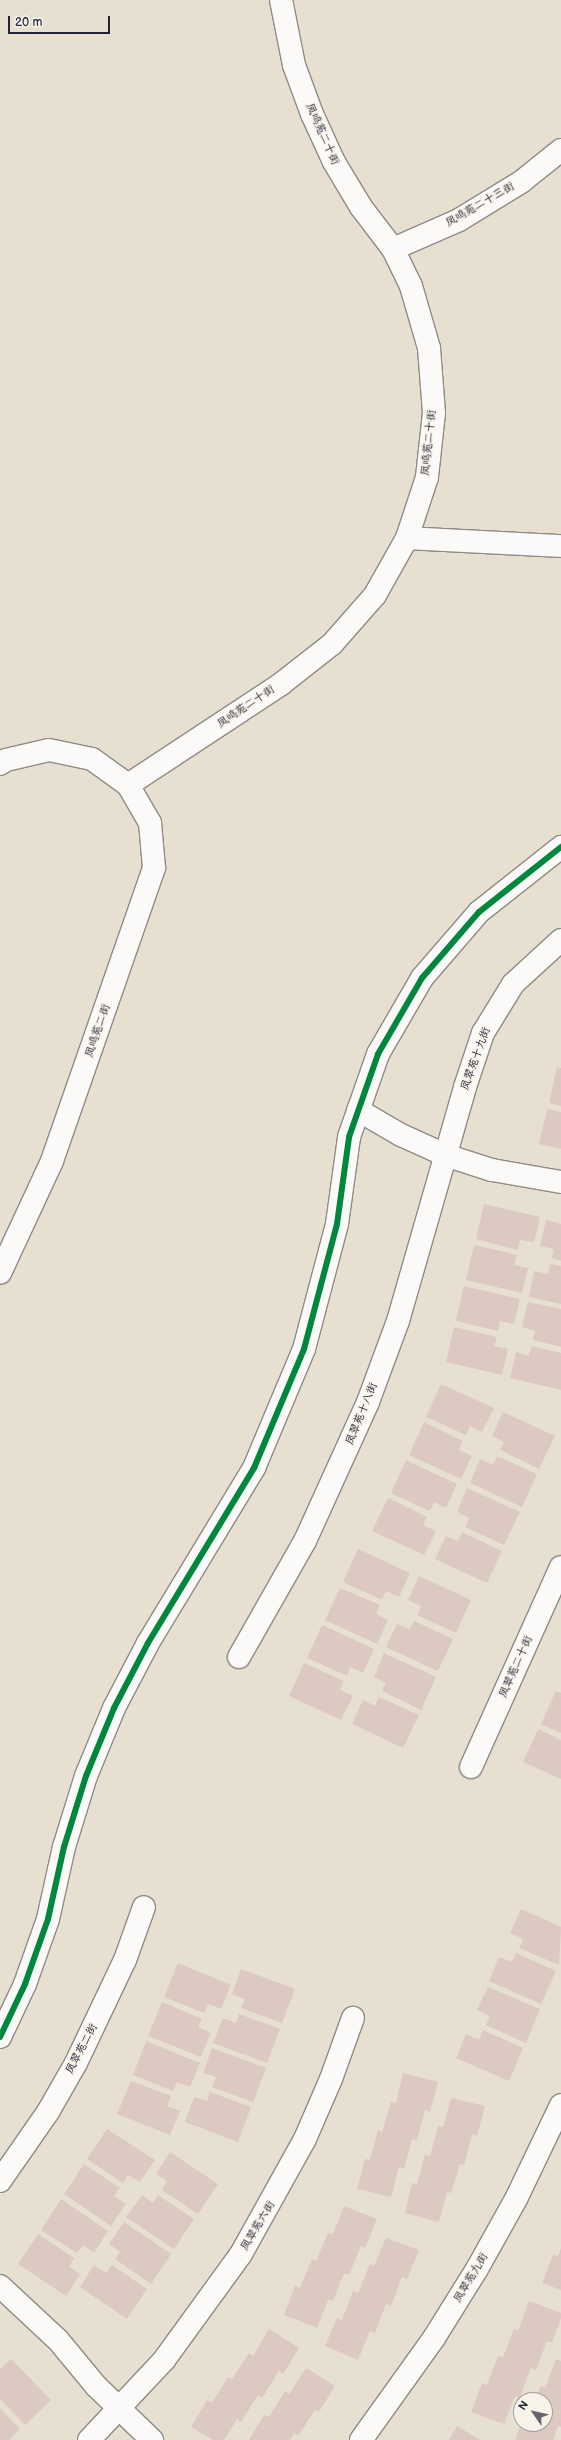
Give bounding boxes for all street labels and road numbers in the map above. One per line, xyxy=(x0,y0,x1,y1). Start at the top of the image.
street label: 凤鸣苑二十街 xyxy=(303,101,341,167)
street label: 凤鸣苑二十三街 xyxy=(443,180,517,230)
street label: 凤鸣苑二十街 xyxy=(419,409,439,477)
street label: 凤鸣苑二十街 xyxy=(215,683,277,731)
street label: 凤鸣苑二街 xyxy=(83,1003,113,1059)
street label: 凤翠苑十九街 xyxy=(459,1026,493,1092)
street label: 凤翠苑十八街 xyxy=(344,1381,380,1447)
street label: 凤翠苑二十街 xyxy=(497,1634,535,1700)
street label: 凤翠苑二街 xyxy=(63,2022,101,2076)
street label: 凤翠苑六街 xyxy=(238,2199,278,2253)
street label: 凤翠苑九街 xyxy=(451,2251,491,2305)

